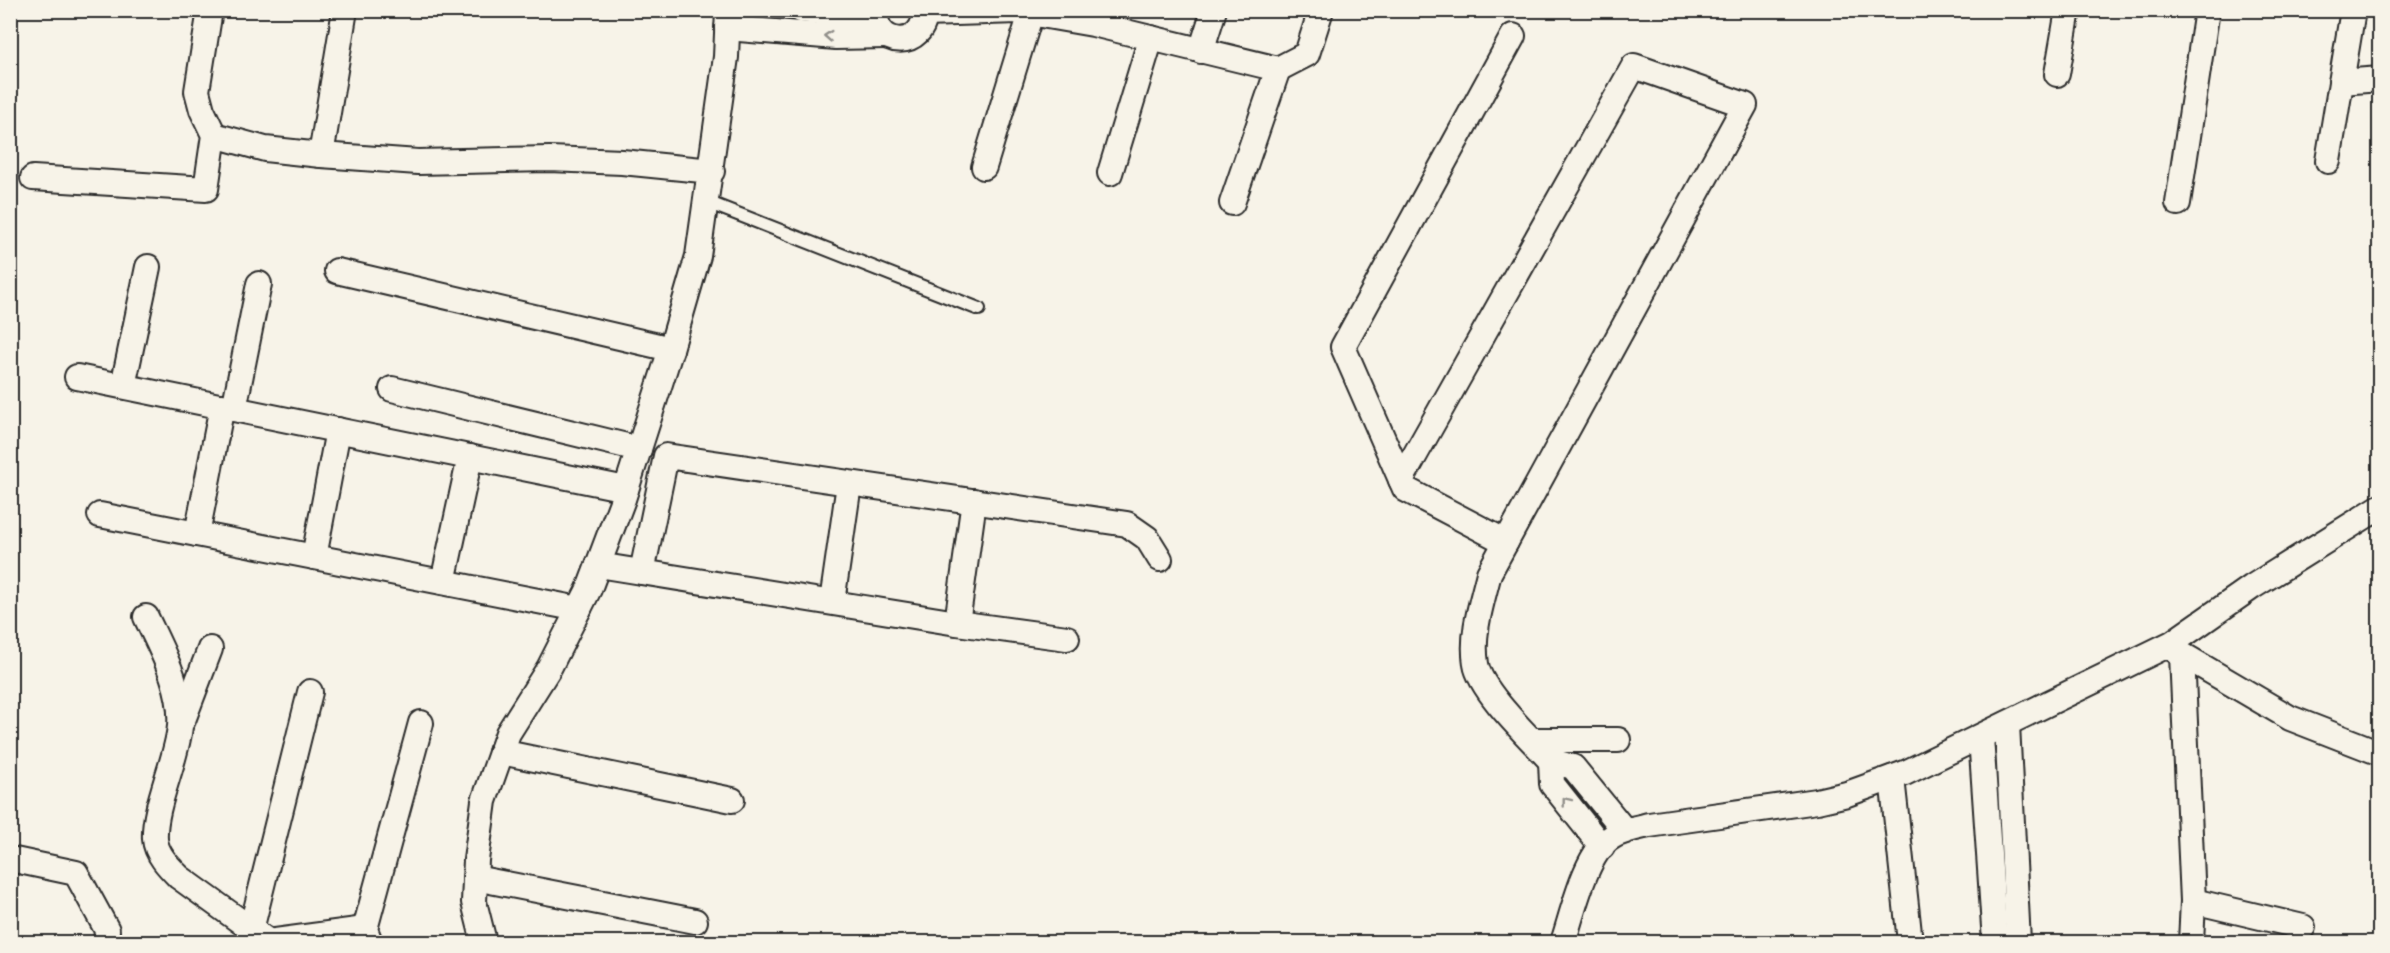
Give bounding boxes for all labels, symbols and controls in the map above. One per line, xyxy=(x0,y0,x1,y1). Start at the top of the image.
one-way arrow xyxy=(823,30,832,43)
one-way arrow xyxy=(1562,797,1573,808)

